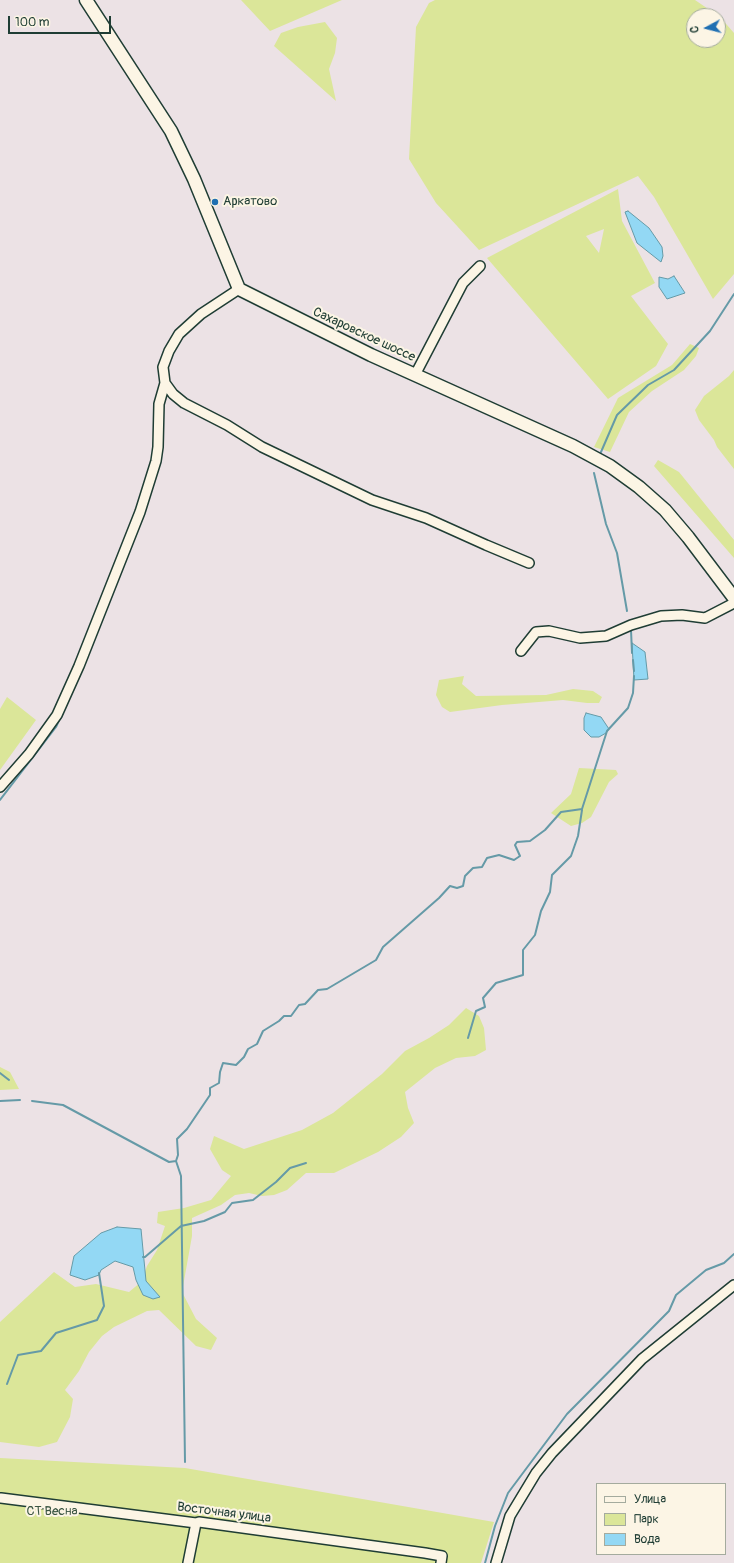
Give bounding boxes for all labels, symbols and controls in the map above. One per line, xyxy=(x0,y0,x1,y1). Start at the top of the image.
scale bar xyxy=(10,8,113,34)
north arrow xyxy=(686,8,726,48)
text: 100 m xyxy=(15,15,49,30)
text: С xyxy=(688,25,701,34)
place label: Аркатово xyxy=(223,194,277,210)
marker: Аркатово xyxy=(210,197,220,207)
street label: Сахаровское шоссе xyxy=(310,304,418,366)
legend xyxy=(596,1483,726,1555)
text: Улица xyxy=(634,1492,666,1507)
street label: Восточная улица xyxy=(176,1499,272,1527)
park label: СТ Весна xyxy=(27,1504,77,1520)
text: Парк xyxy=(634,1512,659,1527)
text: Вода xyxy=(634,1532,660,1547)

